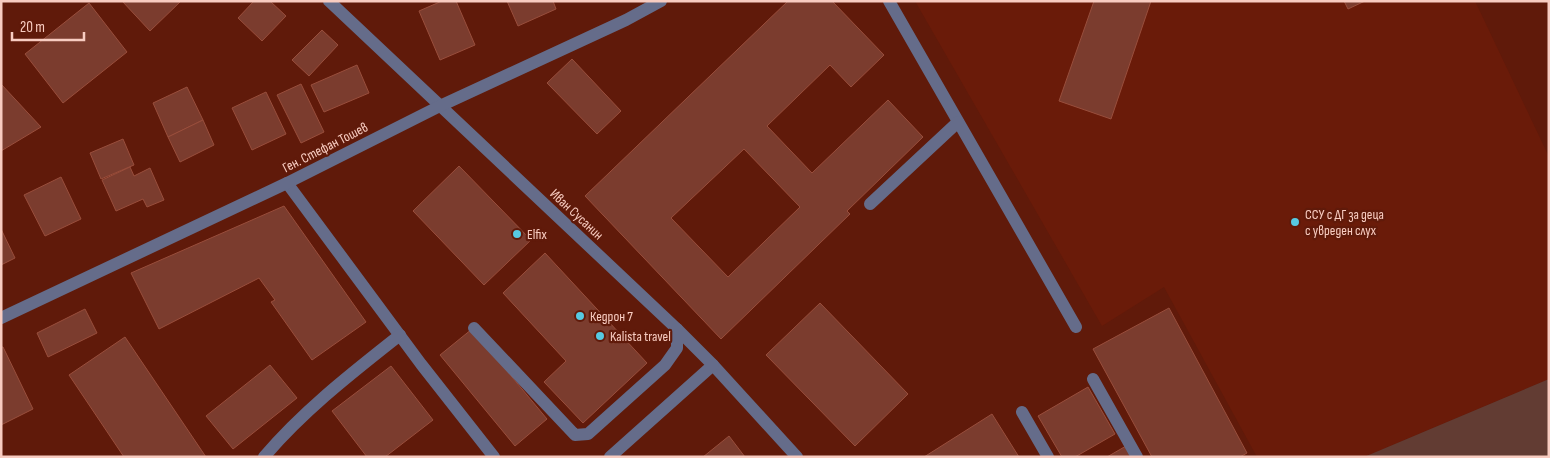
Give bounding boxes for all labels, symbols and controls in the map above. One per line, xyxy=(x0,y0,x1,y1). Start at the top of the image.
scale bar xyxy=(12,10,85,42)
text: 20 m xyxy=(20,18,45,37)
street label: Ген. Стефан Тошев xyxy=(280,119,371,176)
street label: Иван Сусанин xyxy=(546,185,607,243)
place label: ССУ с ДГ за деца с увреден слух xyxy=(1305,206,1384,239)
marker: ССУ с ДГ за деца с увреден слух xyxy=(1289,216,1301,228)
place label: Elfix xyxy=(527,226,547,243)
marker: Elfix xyxy=(511,228,523,240)
place label: Кедрон 7 xyxy=(590,308,633,325)
marker: Кедрон 7 xyxy=(574,310,586,322)
place label: Kalista travel xyxy=(610,328,671,345)
marker: Kalista travel xyxy=(594,330,606,342)

